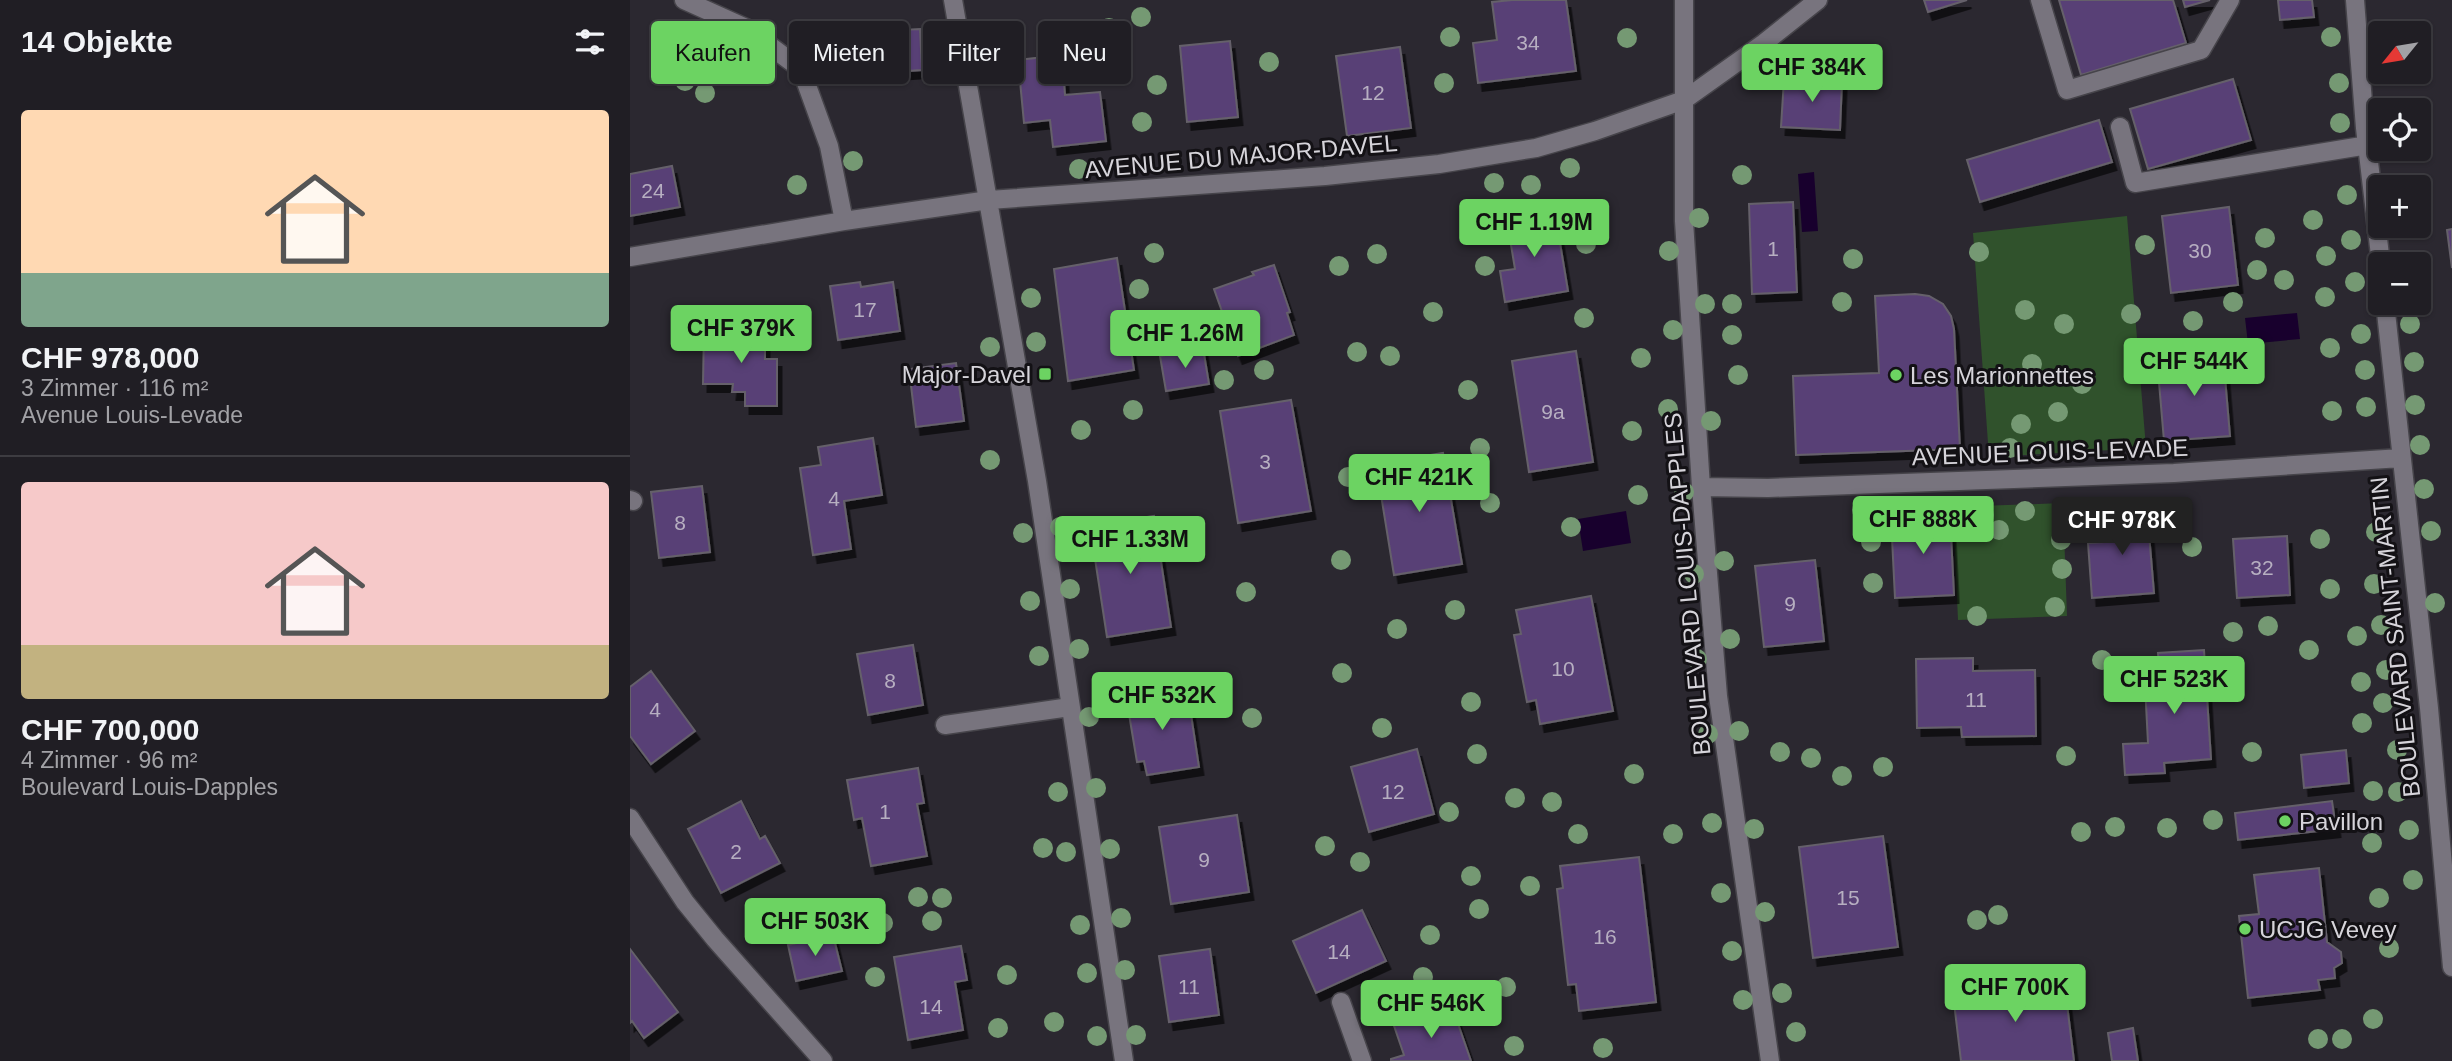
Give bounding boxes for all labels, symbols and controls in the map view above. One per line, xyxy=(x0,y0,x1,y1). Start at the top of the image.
chip: Kaufen xyxy=(651,21,775,84)
chip: Mieten xyxy=(789,21,909,84)
chip: Filter xyxy=(923,21,1024,84)
chip: Neu xyxy=(1038,21,1131,84)
north arrow xyxy=(2368,21,2431,84)
map controls xyxy=(2368,21,2431,315)
icon: filters xyxy=(571,23,609,61)
text: 14 Objekte xyxy=(21,25,173,58)
house number: 34 xyxy=(1516,31,1540,54)
pin: CHF 384K xyxy=(1740,44,1884,104)
text: CHF 384K xyxy=(1758,54,1866,80)
house number: 12 xyxy=(1361,81,1385,104)
button: locate xyxy=(2368,98,2431,161)
street label: AVENUE DU MAJOR-DAVEL xyxy=(1084,129,1398,183)
icon: home xyxy=(252,156,378,282)
button: + xyxy=(2368,175,2431,238)
house number: 24 xyxy=(641,179,665,202)
pin: CHF 1.19M xyxy=(1454,200,1614,259)
text: CHF 1.19M xyxy=(1475,209,1593,235)
house number: 1 xyxy=(1767,237,1779,260)
house number: 30 xyxy=(2188,239,2212,262)
button: − xyxy=(2368,252,2431,315)
house number: 17 xyxy=(853,298,877,321)
pin: CHF 379K xyxy=(669,306,813,365)
pin: CHF 1.26M xyxy=(1105,310,1265,370)
text: CHF 379K xyxy=(687,315,795,341)
text: CHF 1.26M xyxy=(1126,320,1244,346)
pin: CHF 544K xyxy=(2122,338,2266,398)
text: CHF 978,000 xyxy=(21,341,199,374)
text: CHF 544K xyxy=(2140,348,2248,374)
place label: Major-Davel xyxy=(902,361,1031,388)
place label: Les Marionnettes xyxy=(1910,362,2094,389)
marker: Major-Davel xyxy=(1037,366,1053,382)
marker: Les Marionnettes xyxy=(1888,367,1904,383)
text: 3 Zimmer · 116 m² xyxy=(21,375,208,401)
house number: 9a xyxy=(1541,400,1565,423)
text: Avenue Louis-Levade xyxy=(21,402,243,428)
street label: BOULEVARD LOUIS-DAPPLES xyxy=(1659,412,1715,756)
street label: AVENUE LOUIS-LEVADE xyxy=(1911,434,2189,470)
house number: 3 xyxy=(1259,450,1271,473)
pin: CHF 421K xyxy=(1347,454,1491,514)
text: CHF 421K xyxy=(1365,464,1473,490)
street label: BOULEVARD SAINT-MARTIN xyxy=(2365,476,2425,798)
house number: 4 xyxy=(828,487,840,510)
pin: CHF 888K xyxy=(1851,496,1995,556)
pin: CHF 978K xyxy=(2050,498,2194,557)
text: CHF 888K xyxy=(1869,506,1977,532)
text: CHF 978K xyxy=(2068,507,2176,533)
house number: 8 xyxy=(674,511,686,534)
pin: CHF 1.33M xyxy=(1050,516,1210,576)
text: CHF 1.33M xyxy=(1071,526,1189,552)
icon: home xyxy=(252,528,378,654)
house number: 32 xyxy=(2250,556,2274,579)
house number: 9 xyxy=(1784,592,1796,615)
pin: CHF 523K xyxy=(2102,656,2246,716)
house number: 10 xyxy=(1551,657,1575,680)
text: CHF 523K xyxy=(2120,666,2228,692)
house number: 8 xyxy=(884,669,896,692)
pin: CHF 532K xyxy=(1090,672,1234,732)
text: CHF 532K xyxy=(1108,682,1216,708)
house number: 11 xyxy=(1965,688,1987,711)
house number: 4 xyxy=(649,698,661,721)
text: CHF 700,000 xyxy=(21,713,199,746)
text: 4 Zimmer · 96 m² xyxy=(21,747,197,773)
text: Boulevard Louis-Dapples xyxy=(21,774,278,800)
house number: 12 xyxy=(1381,780,1405,803)
house number: 1 xyxy=(879,800,891,823)
place label: Pavillon xyxy=(2299,808,2383,835)
marker: Pavillon xyxy=(2277,813,2293,829)
house number: 2 xyxy=(730,840,742,863)
house number: 9 xyxy=(1198,848,1210,871)
house number: 15 xyxy=(1836,886,1860,909)
pin: CHF 503K xyxy=(743,898,887,958)
text: CHF 503K xyxy=(761,908,869,934)
place label: UCJG Vevey xyxy=(2259,916,2396,943)
marker: UCJG Vevey xyxy=(2237,921,2253,937)
house number: 16 xyxy=(1593,925,1617,948)
house number: 14 xyxy=(1327,940,1351,963)
pin: CHF 700K xyxy=(1943,964,2087,1024)
text: CHF 700K xyxy=(1961,974,2069,1000)
house number: 11 xyxy=(1178,975,1200,998)
pin: CHF 546K xyxy=(1359,981,1503,1040)
text: CHF 546K xyxy=(1377,990,1485,1016)
house number: 14 xyxy=(919,995,943,1018)

